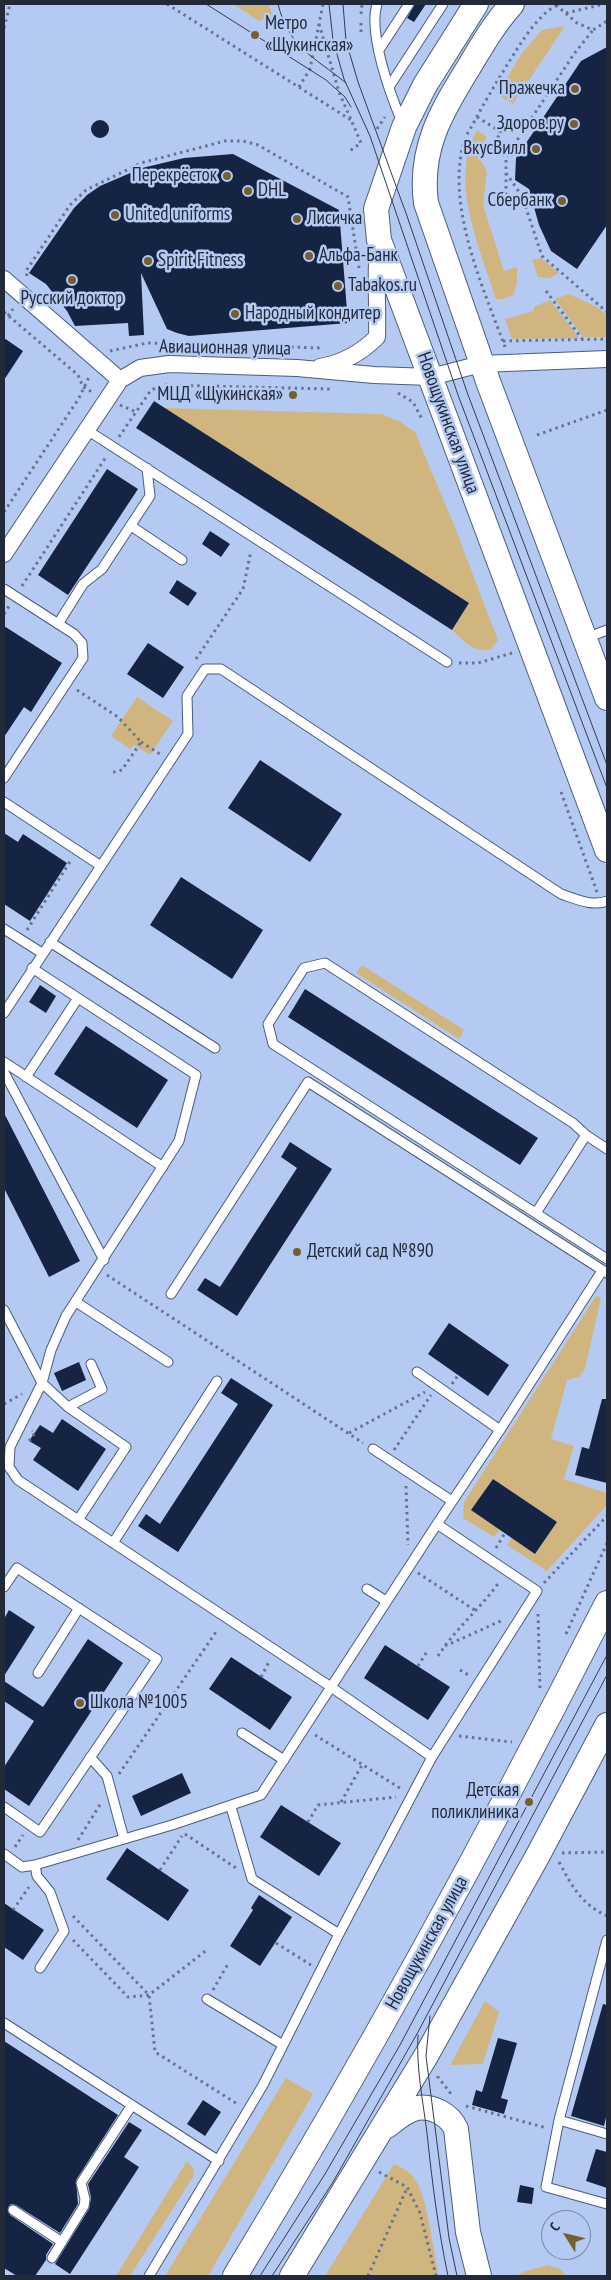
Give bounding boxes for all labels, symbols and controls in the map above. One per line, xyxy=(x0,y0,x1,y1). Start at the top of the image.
place label: Метро «Щукинская» xyxy=(265,13,353,57)
marker: Метро «Щукинская» xyxy=(249,29,261,41)
place label: Пражечка xyxy=(499,78,565,100)
marker: Пражечка xyxy=(569,83,581,95)
place label: Здоров.ру xyxy=(496,113,564,135)
marker: Здоров.ру xyxy=(568,118,580,130)
place label: ВкусВилл xyxy=(463,138,526,160)
marker: ВкусВилл xyxy=(530,143,542,155)
place label: Перекрёсток xyxy=(132,165,217,187)
marker: Перекрёсток xyxy=(221,170,233,182)
place label: DHL xyxy=(258,180,286,202)
marker: DHL xyxy=(242,185,254,197)
place label: Сбербанк xyxy=(488,190,552,212)
marker: Сбербанк xyxy=(556,195,568,207)
place label: United uniforms xyxy=(125,204,230,226)
place label: Лисичка xyxy=(307,208,362,230)
marker: United uniforms xyxy=(109,209,121,221)
marker: Лисичка xyxy=(291,213,303,225)
place label: Альфа-Банк xyxy=(319,245,398,267)
place label: Spirit Fitness xyxy=(158,250,243,272)
marker: Альфа-Банк xyxy=(303,250,315,262)
marker: Spirit Fitness xyxy=(142,255,154,267)
marker: Русский доктор xyxy=(66,274,78,286)
place label: Tabakos.ru xyxy=(348,275,417,297)
marker: Tabakos.ru xyxy=(332,280,344,292)
place label: Русский доктор xyxy=(20,288,124,310)
place label: Народный кондитер xyxy=(245,303,381,325)
marker: Народный кондитер xyxy=(229,308,241,320)
street label: Авиационная улица xyxy=(159,335,291,361)
street label: Новощукинская улица xyxy=(412,349,484,497)
place label: МЦД «Щукинская» xyxy=(157,384,283,406)
marker: МЦД «Щукинская» xyxy=(287,389,299,401)
place label: Детский сад №890 xyxy=(307,1241,434,1263)
marker: Детский сад №890 xyxy=(291,1246,303,1258)
place label: Школа №1005 xyxy=(90,1692,188,1714)
marker: Школа №1005 xyxy=(74,1697,86,1709)
place label: Детская поликлиника xyxy=(431,1780,519,1824)
marker: Детская поликлиника xyxy=(523,1796,535,1808)
street label: Новощукинская улица xyxy=(381,1872,473,2014)
north arrow xyxy=(541,2210,591,2260)
text: С xyxy=(546,2219,564,2235)

